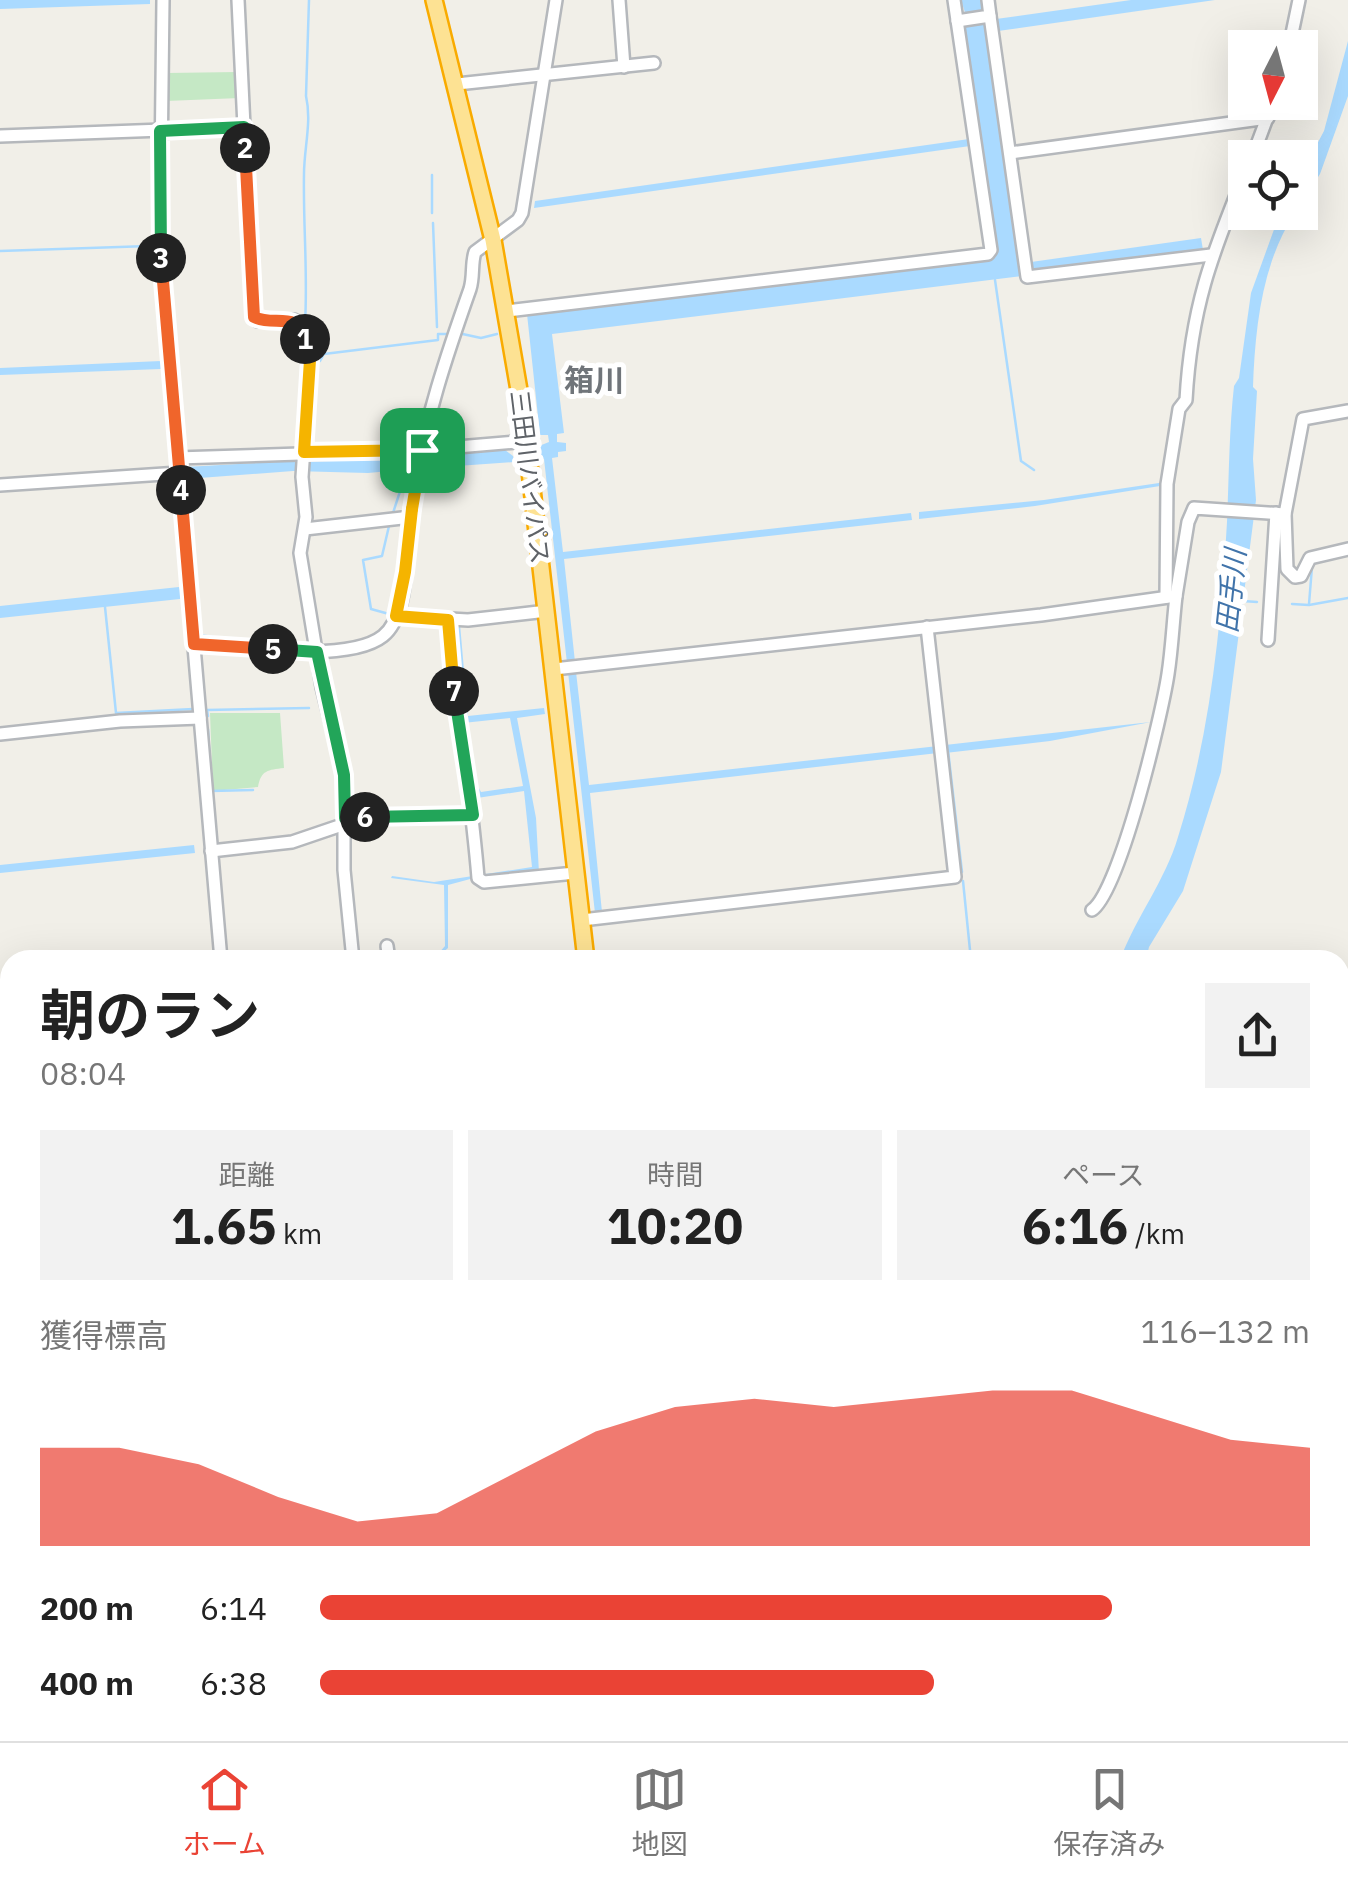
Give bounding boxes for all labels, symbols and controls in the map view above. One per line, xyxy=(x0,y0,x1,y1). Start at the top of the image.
north arrow xyxy=(1228,30,1318,120)
map controls xyxy=(1228,30,1318,230)
pin: 2 xyxy=(220,123,270,173)
text: 2 xyxy=(237,129,253,166)
button: locate xyxy=(1228,140,1318,230)
pin: 3 xyxy=(136,233,186,283)
text: 3 xyxy=(153,239,169,276)
pin: 1 xyxy=(280,314,330,364)
text: 1 xyxy=(297,320,313,357)
district label: 箱川 xyxy=(564,360,624,399)
street label: 三田川バイパス xyxy=(503,388,558,566)
pin xyxy=(380,408,465,493)
icon: arrive xyxy=(395,423,450,478)
pin: 4 xyxy=(156,465,206,515)
text: 4 xyxy=(173,471,189,508)
water label: 田手川 xyxy=(1208,544,1254,635)
pin: 5 xyxy=(248,624,298,674)
text: 5 xyxy=(265,630,281,667)
pin: 7 xyxy=(429,666,479,716)
text: 7 xyxy=(446,672,462,709)
pin: 6 xyxy=(340,792,390,842)
text: 6 xyxy=(357,798,373,835)
text: 朝のラン xyxy=(40,979,260,1050)
button: share xyxy=(1205,983,1310,1088)
text: 08:04 xyxy=(40,1052,126,1094)
text: 距離 xyxy=(219,1156,275,1193)
text: 時間 xyxy=(647,1156,703,1193)
text: ペース xyxy=(1062,1156,1145,1193)
text: 1.65 xyxy=(171,1193,277,1258)
text: 10:20 xyxy=(607,1193,743,1258)
text: 6:16 xyxy=(1022,1193,1128,1258)
text: km xyxy=(277,1215,322,1252)
text: /km xyxy=(1128,1215,1185,1252)
text: 116–132 m xyxy=(1140,1310,1310,1352)
text: 獲得標高 xyxy=(40,1314,168,1356)
text: 200 m xyxy=(40,1587,134,1629)
text: 6:14 xyxy=(200,1587,267,1629)
text: 400 m xyxy=(40,1662,134,1704)
text: 6:38 xyxy=(200,1662,267,1704)
tab: ホーム xyxy=(183,1762,266,1862)
tab: 地図 xyxy=(632,1762,688,1862)
tab: 保存済み xyxy=(1053,1762,1165,1862)

